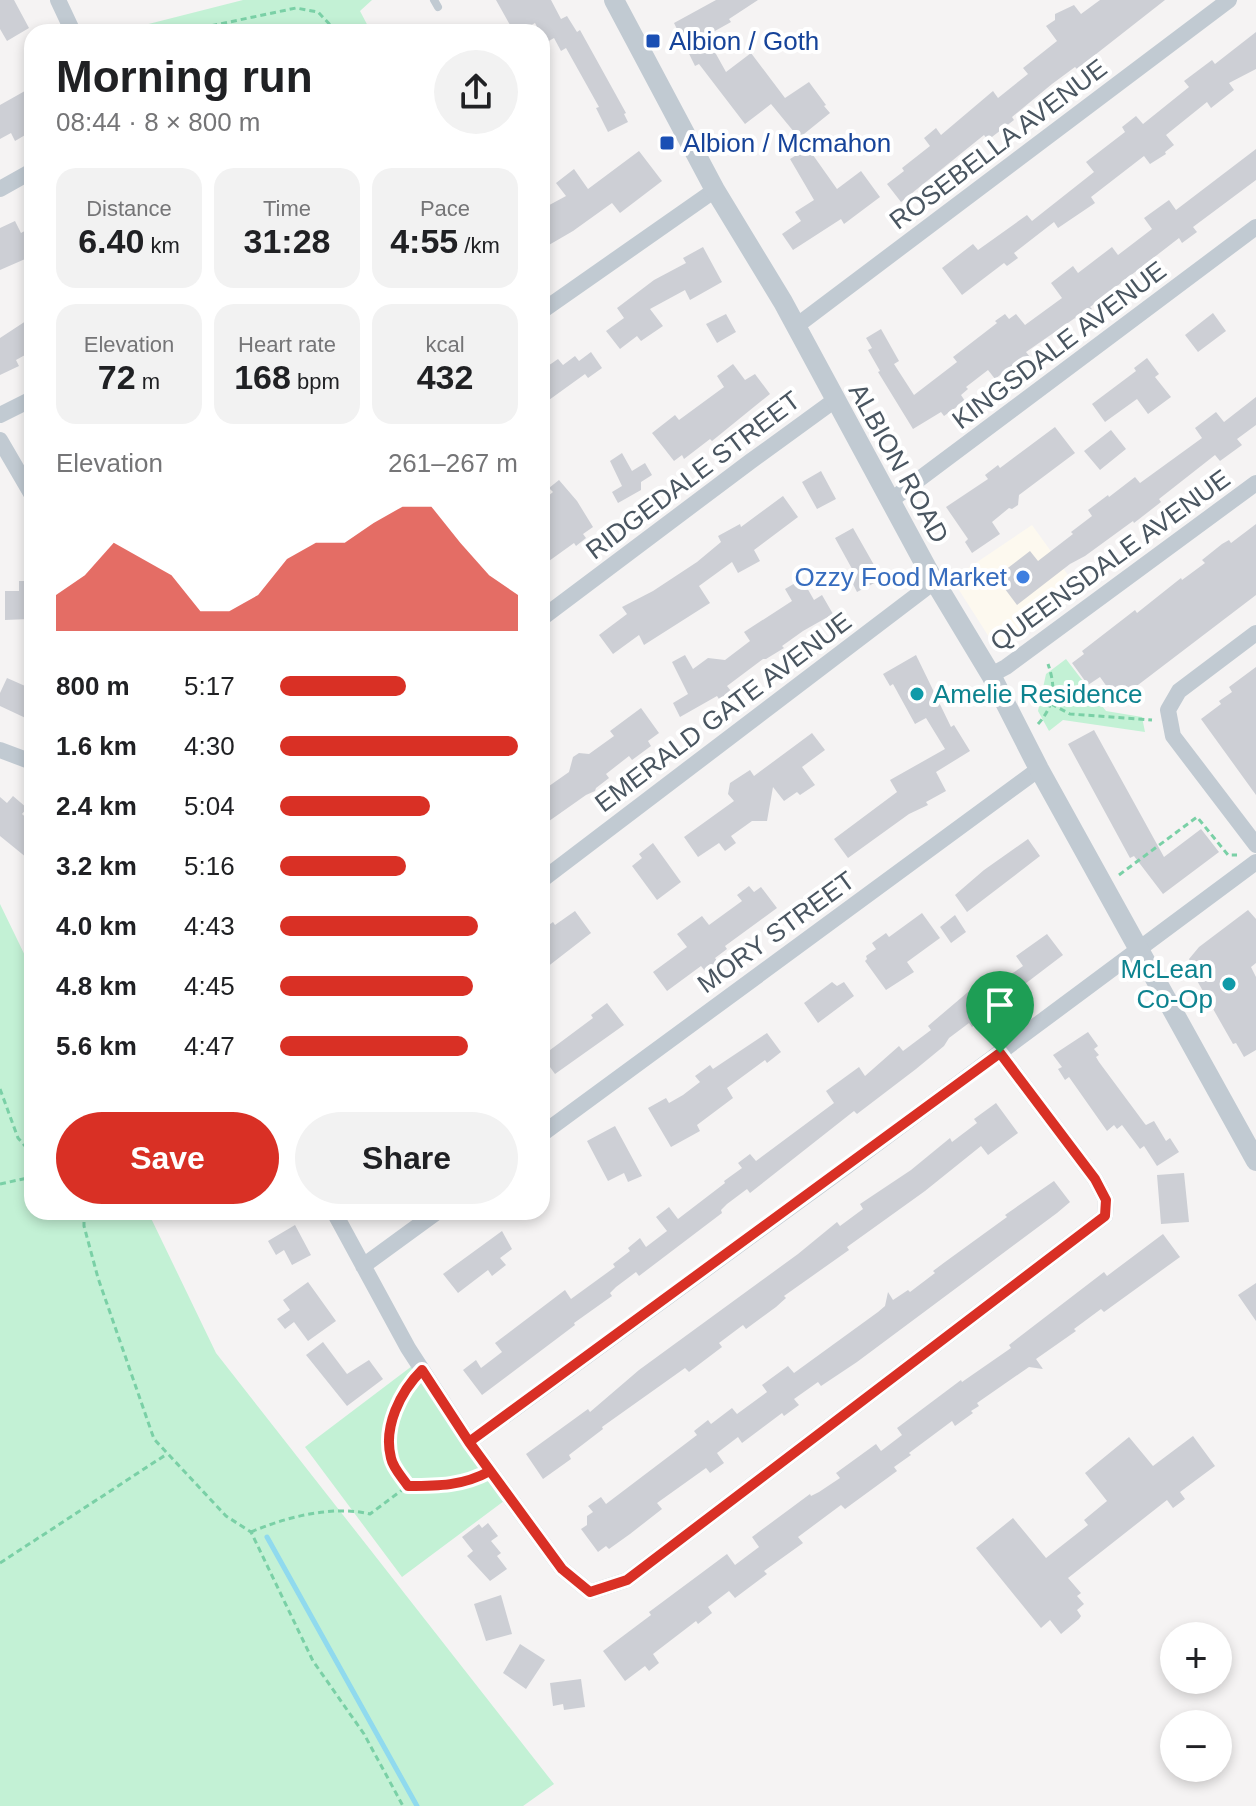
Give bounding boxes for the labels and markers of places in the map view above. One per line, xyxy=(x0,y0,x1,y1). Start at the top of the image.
place label: Albion / Goth xyxy=(669,26,819,56)
marker: Albion / Goth xyxy=(644,32,662,50)
place label: Albion / Mcmahon xyxy=(683,128,891,158)
marker: Albion / Mcmahon xyxy=(658,134,676,152)
place label: Ozzy Food Market xyxy=(795,562,1008,592)
marker: Ozzy Food Market xyxy=(1014,568,1032,586)
place label: Amelie Residence xyxy=(933,679,1143,709)
marker: Amelie Residence xyxy=(908,685,926,703)
place label: McLean Co-Op xyxy=(1121,954,1213,1014)
pin xyxy=(966,971,1034,1053)
marker: McLean Co-Op xyxy=(1220,975,1238,993)

